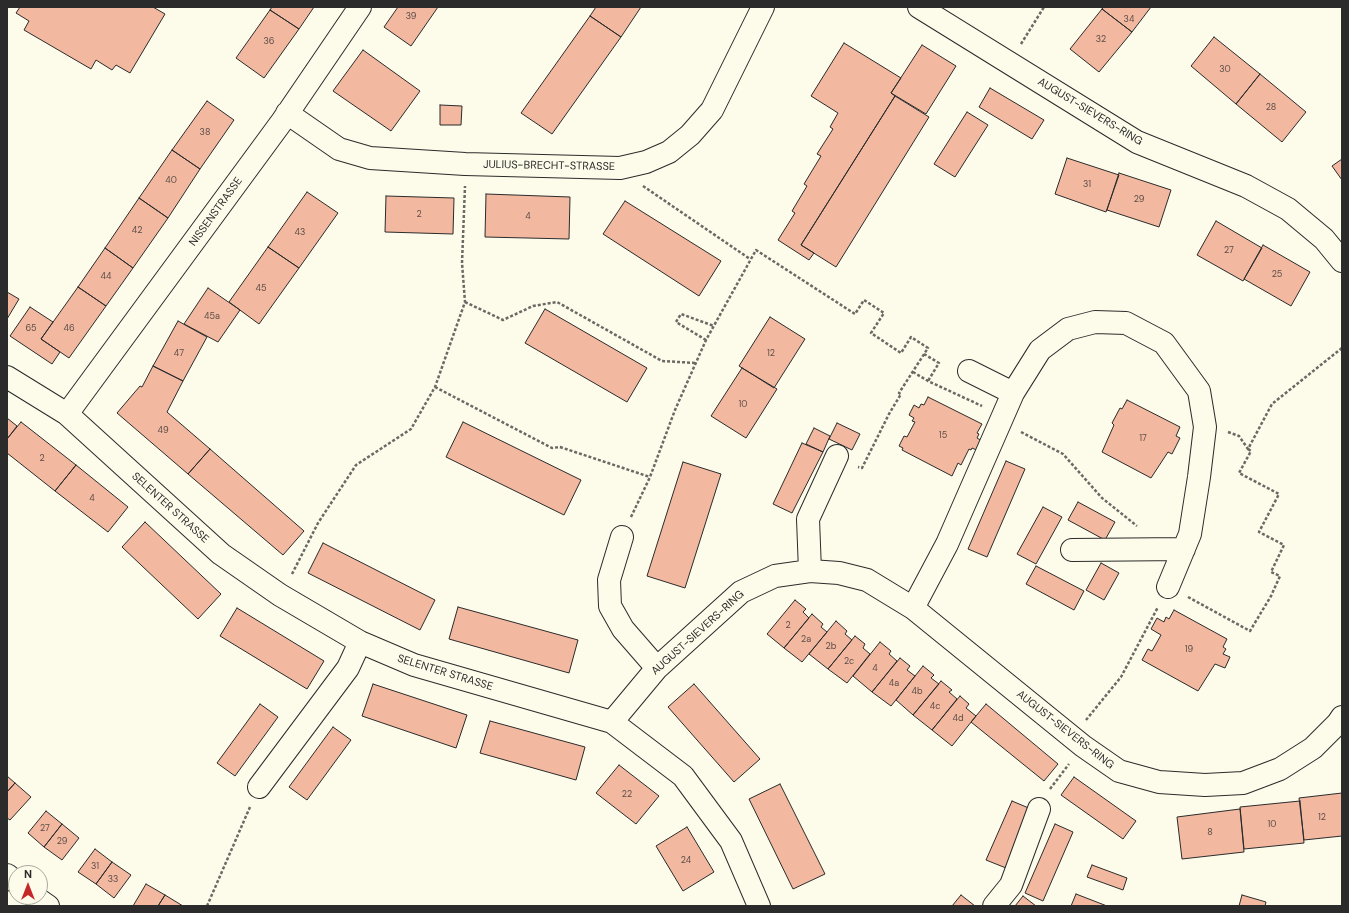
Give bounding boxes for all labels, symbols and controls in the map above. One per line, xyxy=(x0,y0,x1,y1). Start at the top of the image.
house number: 39 xyxy=(406,12,416,22)
house number: 34 xyxy=(1124,15,1134,25)
house number: 32 xyxy=(1096,35,1106,45)
house number: 36 xyxy=(264,37,274,47)
house number: 30 xyxy=(1219,65,1231,75)
street label: AUGUST-SIEVERS-RING xyxy=(1035,75,1145,149)
house number: 28 xyxy=(1266,103,1276,113)
house number: 38 xyxy=(200,128,210,138)
street label: JULIUS-BRECHT-STRASSE xyxy=(483,158,615,174)
street label: NISSENSTRASSE xyxy=(187,175,245,249)
house number: 40 xyxy=(165,176,177,186)
house number: 31 xyxy=(1083,180,1091,190)
house number: 29 xyxy=(1134,195,1144,205)
house number: 2 xyxy=(416,210,422,220)
house number: 4 xyxy=(525,212,531,222)
house number: 42 xyxy=(132,226,142,236)
house number: 43 xyxy=(295,228,305,238)
house number: 27 xyxy=(1224,246,1234,256)
house number: 25 xyxy=(1272,270,1282,280)
house number: 44 xyxy=(101,272,111,282)
house number: 45 xyxy=(256,284,266,294)
house number: 45a xyxy=(204,312,220,322)
house number: 65 xyxy=(26,324,36,334)
house number: 46 xyxy=(63,324,75,334)
house number: 47 xyxy=(174,349,184,359)
house number: 12 xyxy=(767,349,775,359)
house number: 10 xyxy=(739,400,747,410)
house number: 49 xyxy=(157,426,169,436)
house number: 15 xyxy=(939,431,947,441)
house number: 17 xyxy=(1139,434,1147,444)
house number: 2 xyxy=(39,454,45,464)
street label: SELENTER STRASSE xyxy=(129,470,211,546)
house number: 4 xyxy=(89,494,95,504)
street label: AUGUST-SIEVERS-RING xyxy=(649,588,747,678)
house number: 2 xyxy=(785,621,791,631)
house number: 2a xyxy=(801,635,811,645)
house number: 2b xyxy=(826,642,836,652)
house number: 19 xyxy=(1185,645,1193,655)
street label: SELENTER STRASSE xyxy=(396,652,494,694)
house number: 2c xyxy=(844,657,854,667)
house number: 4 xyxy=(872,664,878,674)
house number: 4a xyxy=(889,679,899,689)
house number: 4b xyxy=(911,687,923,697)
street label: AUGUST-SIEVERS-RING xyxy=(1014,688,1116,772)
house number: 4c xyxy=(930,702,940,712)
house number: 4d xyxy=(952,714,964,724)
house number: 22 xyxy=(622,790,632,800)
house number: 12 xyxy=(1318,813,1326,823)
house number: 10 xyxy=(1268,820,1276,830)
house number: 27 xyxy=(40,824,50,834)
house number: 8 xyxy=(1207,828,1213,838)
house number: 29 xyxy=(57,837,67,847)
house number: 24 xyxy=(681,856,691,866)
house number: 31 xyxy=(91,862,99,872)
north arrow xyxy=(8,865,48,905)
text: N xyxy=(24,867,32,881)
house number: 33 xyxy=(108,875,118,885)

